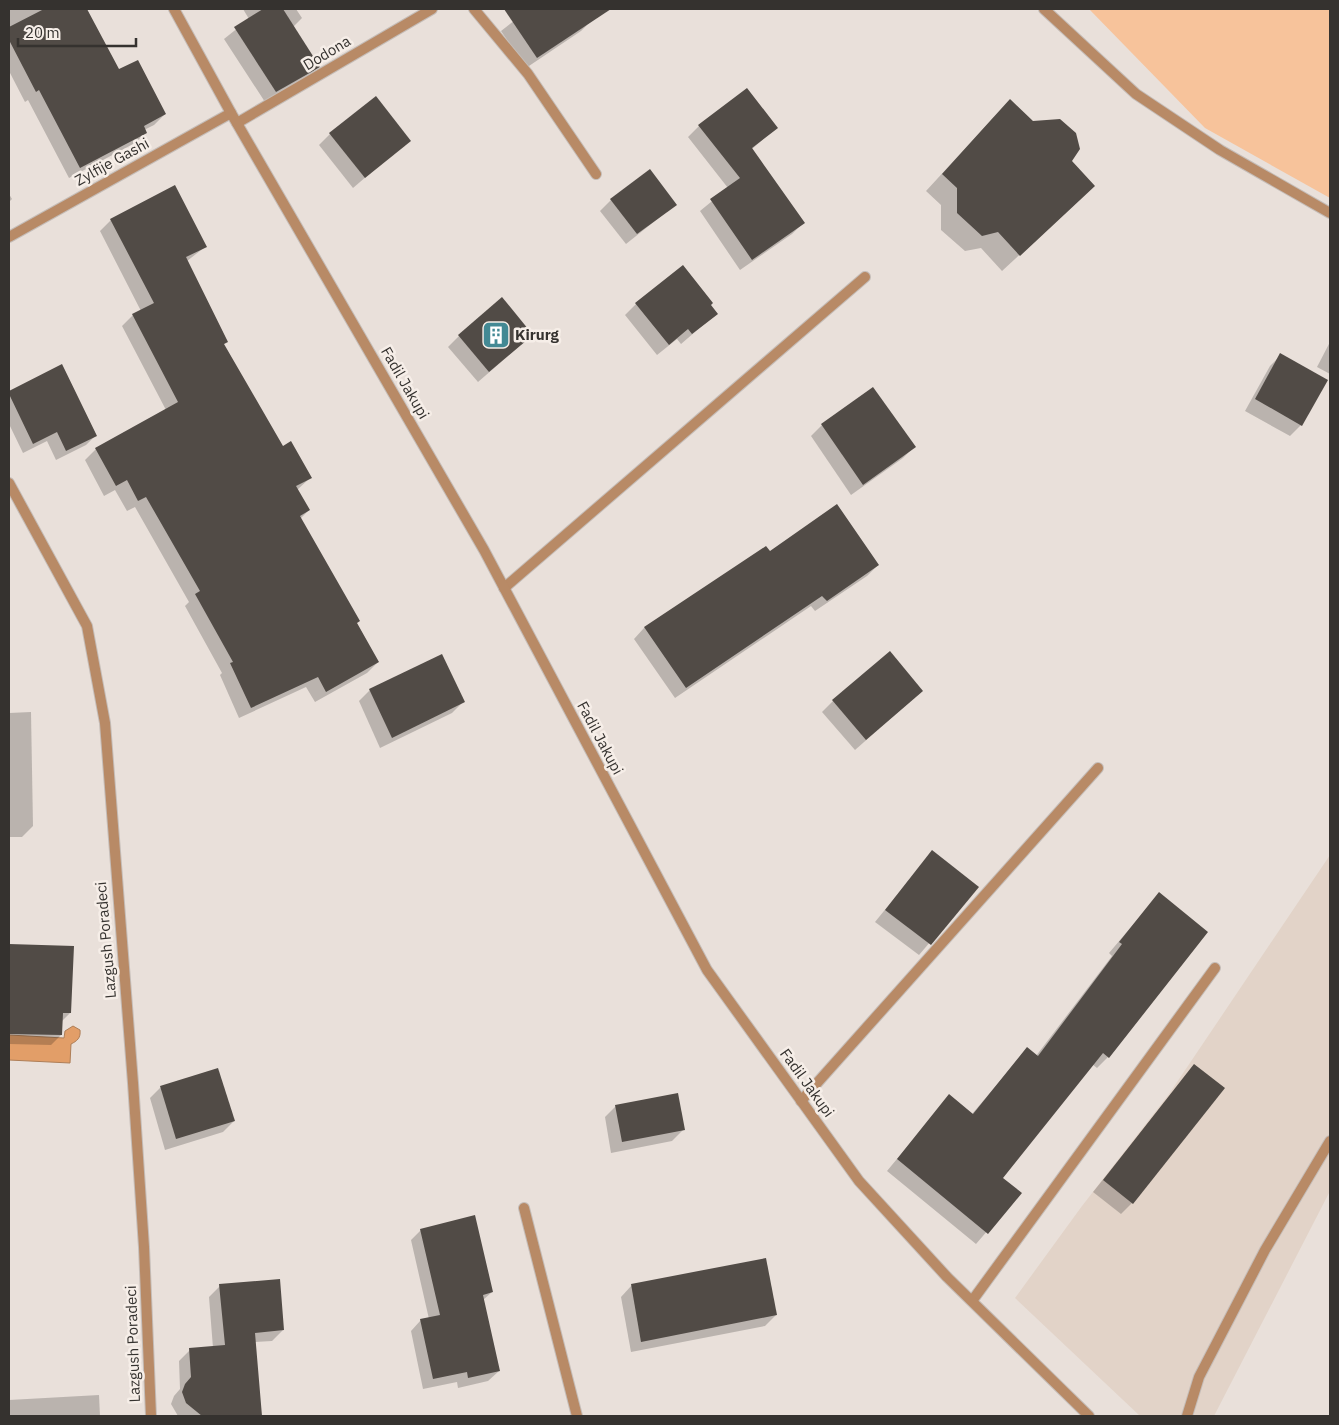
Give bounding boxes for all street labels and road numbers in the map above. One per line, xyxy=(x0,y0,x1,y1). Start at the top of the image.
street label: Dodona xyxy=(300,31,354,74)
street label: Zylfije Gashi xyxy=(71,133,152,190)
street label: Fadil Jakupi xyxy=(377,343,434,422)
street label: Fadil Jakupi xyxy=(573,698,628,778)
street label: Lazgush Poradeci xyxy=(91,881,120,999)
street label: Fadil Jakupi xyxy=(776,1045,839,1121)
street label: Lazgush Poradeci xyxy=(121,1285,144,1403)

